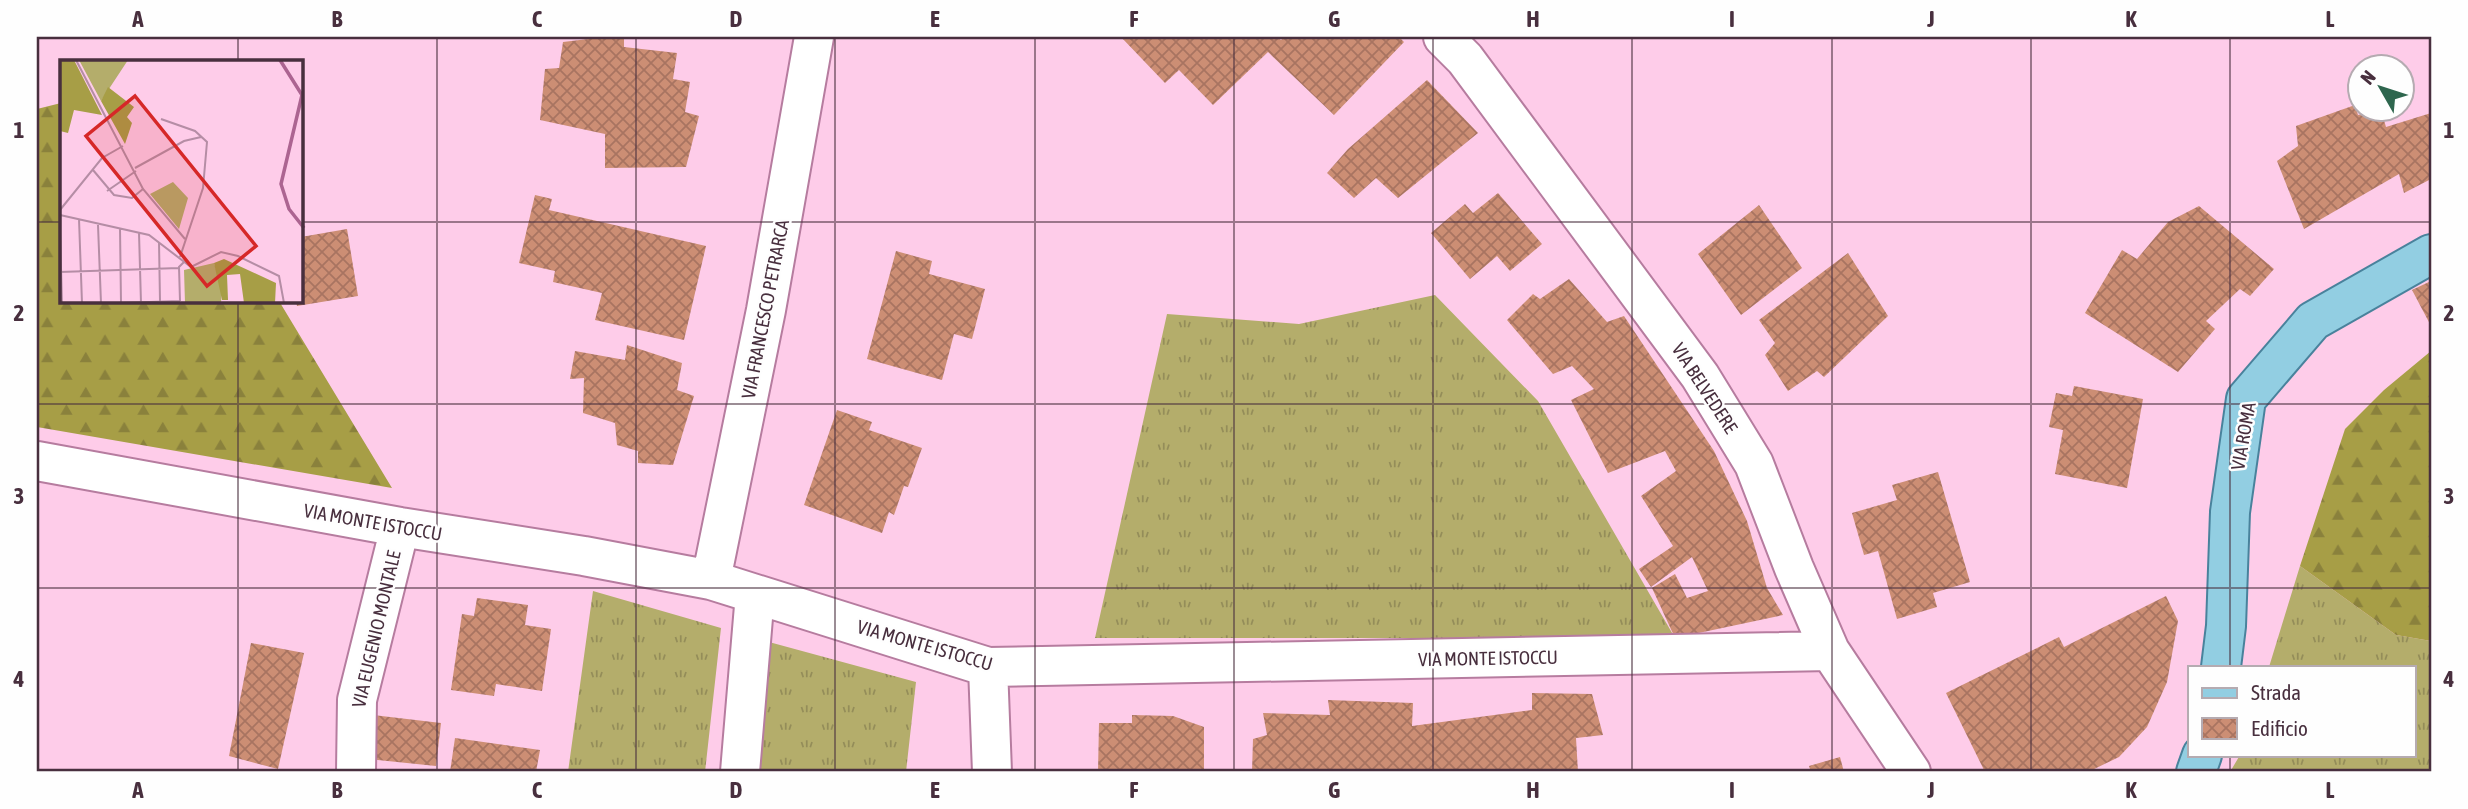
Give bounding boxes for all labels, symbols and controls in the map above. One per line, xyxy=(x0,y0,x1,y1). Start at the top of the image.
text: A xyxy=(131,6,144,32)
text: B xyxy=(332,6,343,32)
text: C xyxy=(532,6,543,32)
text: D xyxy=(730,6,743,32)
text: E xyxy=(930,6,940,32)
text: F xyxy=(1129,6,1139,32)
text: G xyxy=(1328,6,1340,32)
text: H xyxy=(1526,6,1540,32)
text: I xyxy=(1729,6,1735,32)
text: J xyxy=(1926,6,1935,32)
text: K xyxy=(2125,6,2137,32)
text: L xyxy=(2326,6,2335,32)
north arrow xyxy=(2346,52,2416,122)
inset map xyxy=(60,60,303,303)
text: N xyxy=(2356,66,2380,89)
text: 1 xyxy=(14,117,25,143)
text: 1 xyxy=(2444,117,2455,143)
street label: VIA FRANCESCO PETRARCA xyxy=(737,217,793,400)
text: 2 xyxy=(14,300,24,326)
text: 2 xyxy=(2444,300,2454,326)
street label: VIA BELVEDERE xyxy=(1668,339,1742,437)
street label: VIA ROMA xyxy=(2226,400,2260,472)
text: 3 xyxy=(14,483,24,509)
text: 3 xyxy=(2444,483,2454,509)
street label: VIA MONTE ISTOCCU xyxy=(302,499,444,545)
street label: VIA EUGENIO MONTALE xyxy=(347,548,405,710)
street label: VIA MONTE ISTOCCU xyxy=(855,615,995,675)
street label: VIA MONTE ISTOCCU xyxy=(1418,646,1558,670)
text: 4 xyxy=(13,666,25,692)
legend xyxy=(2188,666,2416,756)
text: 4 xyxy=(2443,666,2455,692)
text: Strada xyxy=(2251,680,2301,704)
text: Edificio xyxy=(2251,716,2308,740)
text: A xyxy=(131,777,144,803)
text: B xyxy=(332,777,343,803)
text: C xyxy=(532,777,543,803)
text: D xyxy=(730,777,743,803)
text: E xyxy=(930,777,940,803)
text: F xyxy=(1129,777,1139,803)
text: G xyxy=(1328,777,1340,803)
text: H xyxy=(1526,777,1540,803)
text: I xyxy=(1729,777,1735,803)
text: J xyxy=(1926,777,1935,803)
text: K xyxy=(2125,777,2137,803)
text: L xyxy=(2326,777,2335,803)

